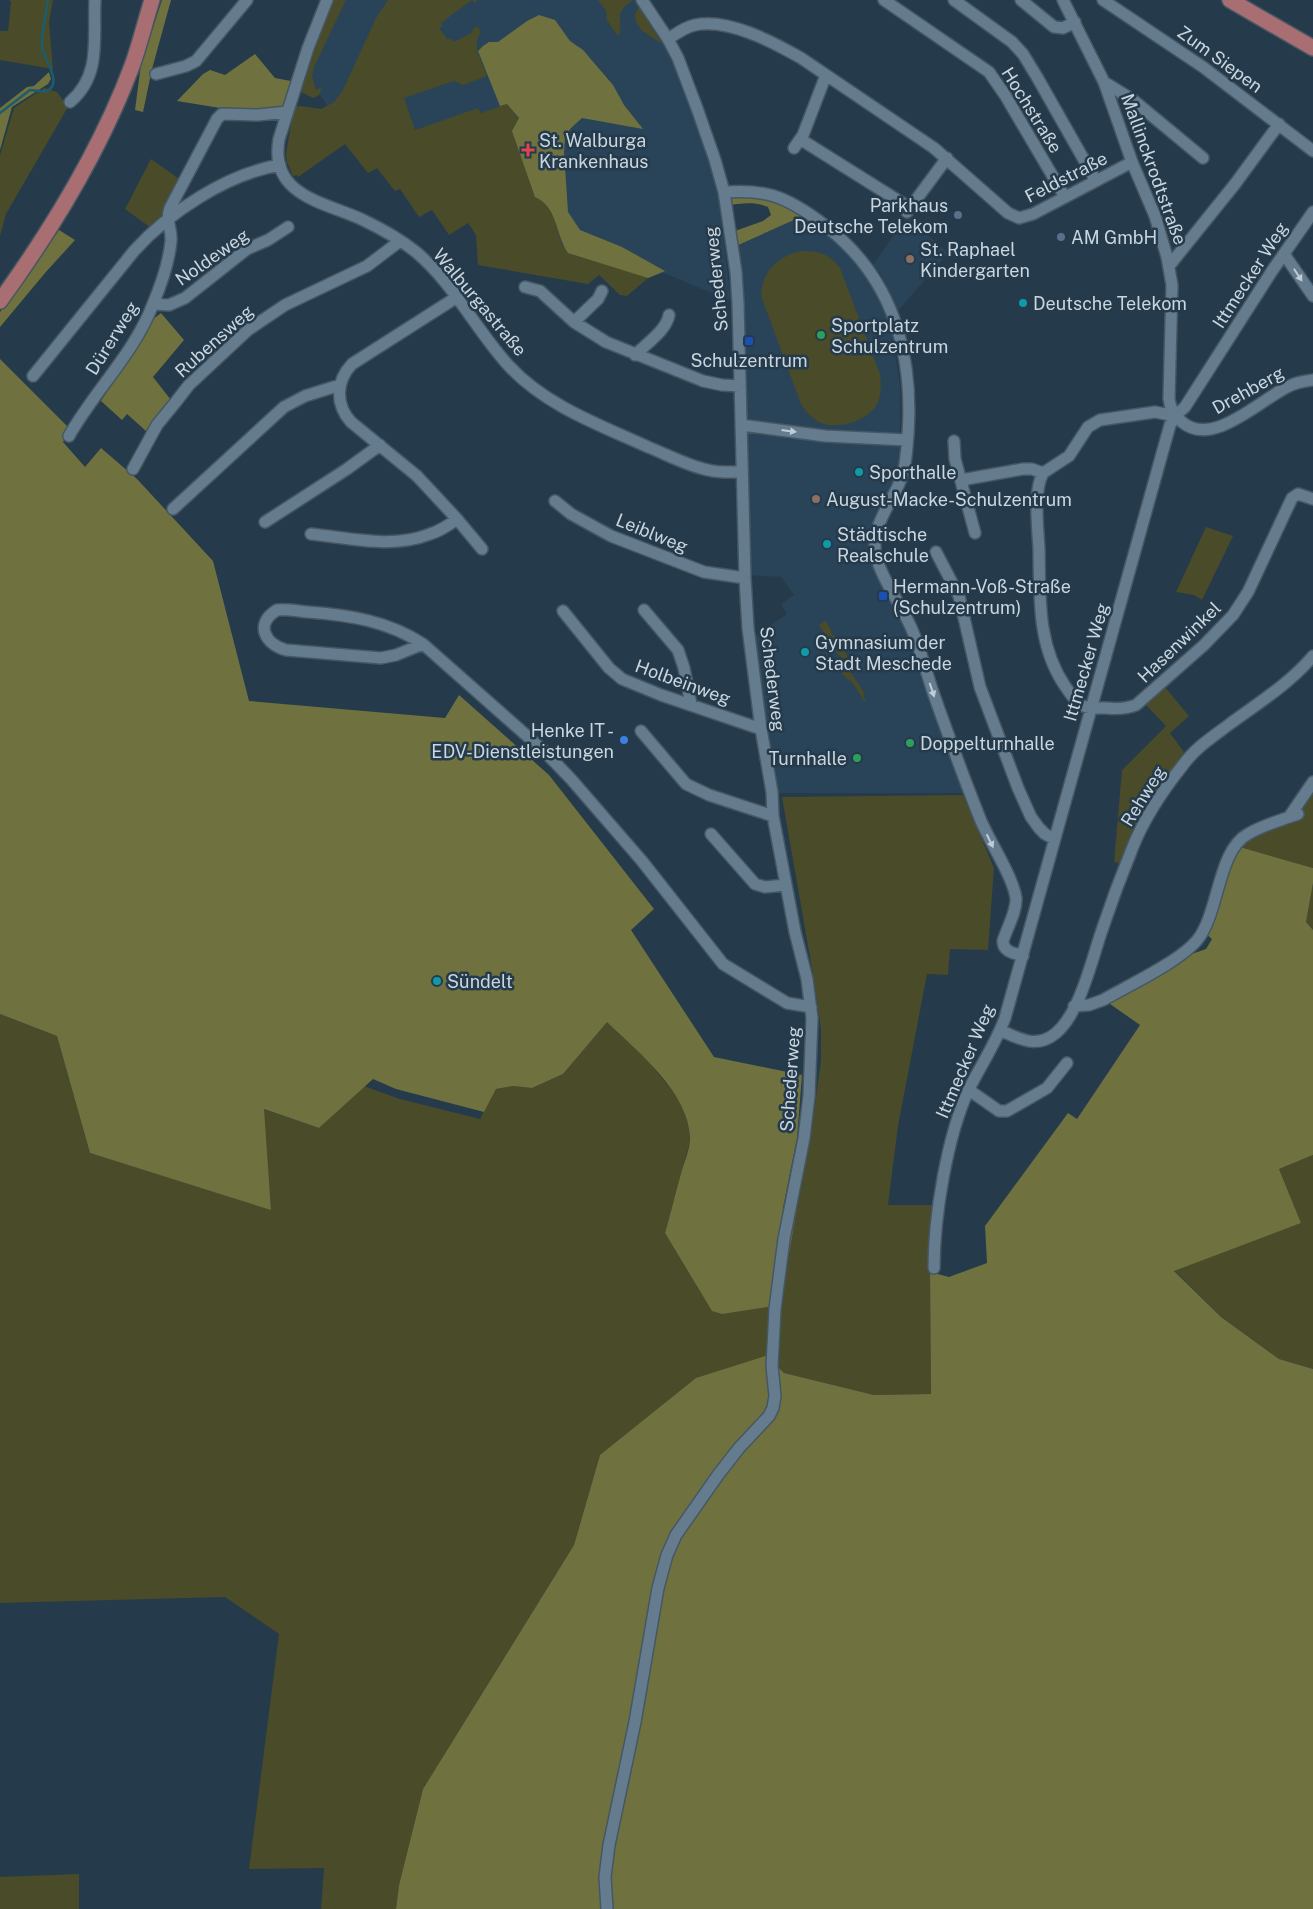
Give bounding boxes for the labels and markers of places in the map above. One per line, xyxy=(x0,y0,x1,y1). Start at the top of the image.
place label: St. Walburga Krankenhaus xyxy=(539,130,648,172)
marker: St. Walburga Krankenhaus xyxy=(521,143,535,157)
place label: Parkhaus Deutsche Telekom xyxy=(794,195,948,237)
marker: Parkhaus Deutsche Telekom xyxy=(952,209,964,221)
place label: AM GmbH xyxy=(1071,227,1157,248)
marker: AM GmbH xyxy=(1055,231,1067,243)
place label: St. Raphael Kindergarten xyxy=(920,239,1030,281)
marker: St. Raphael Kindergarten xyxy=(904,253,916,265)
place label: Deutsche Telekom xyxy=(1033,293,1187,314)
marker: Deutsche Telekom xyxy=(1017,297,1029,309)
place label: Sportplatz Schulzentrum xyxy=(831,315,948,357)
marker: Sportplatz Schulzentrum xyxy=(815,329,827,341)
marker: Schulzentrum xyxy=(743,335,755,347)
place label: Schulzentrum xyxy=(690,350,808,371)
place label: Sporthalle xyxy=(869,462,956,483)
marker: Sporthalle xyxy=(853,466,865,478)
place label: August-Macke-Schulzentrum xyxy=(826,489,1072,510)
marker: August-Macke-Schulzentrum xyxy=(810,493,822,505)
place label: Städtische Realschule xyxy=(837,524,929,566)
marker: Städtische Realschule xyxy=(821,538,833,550)
place label: Hermann-Voß-Straße (Schulzentrum) xyxy=(893,576,1071,618)
marker: Hermann-Voß-Straße (Schulzentrum) xyxy=(877,590,889,602)
place label: Gymnasium der Stadt Meschede xyxy=(815,632,952,674)
marker: Gymnasium der Stadt Meschede xyxy=(799,646,811,658)
place label: Henke IT - EDV-Dienstleistungen xyxy=(431,720,614,762)
place label: Doppelturnhalle xyxy=(920,733,1055,754)
marker: Henke IT - EDV-Dienstleistungen xyxy=(618,734,630,746)
marker: Doppelturnhalle xyxy=(904,737,916,749)
place label: Turnhalle xyxy=(769,748,847,769)
marker: Turnhalle xyxy=(851,752,863,764)
place label: Sündelt xyxy=(447,971,513,992)
marker: Sündelt xyxy=(431,975,443,987)

